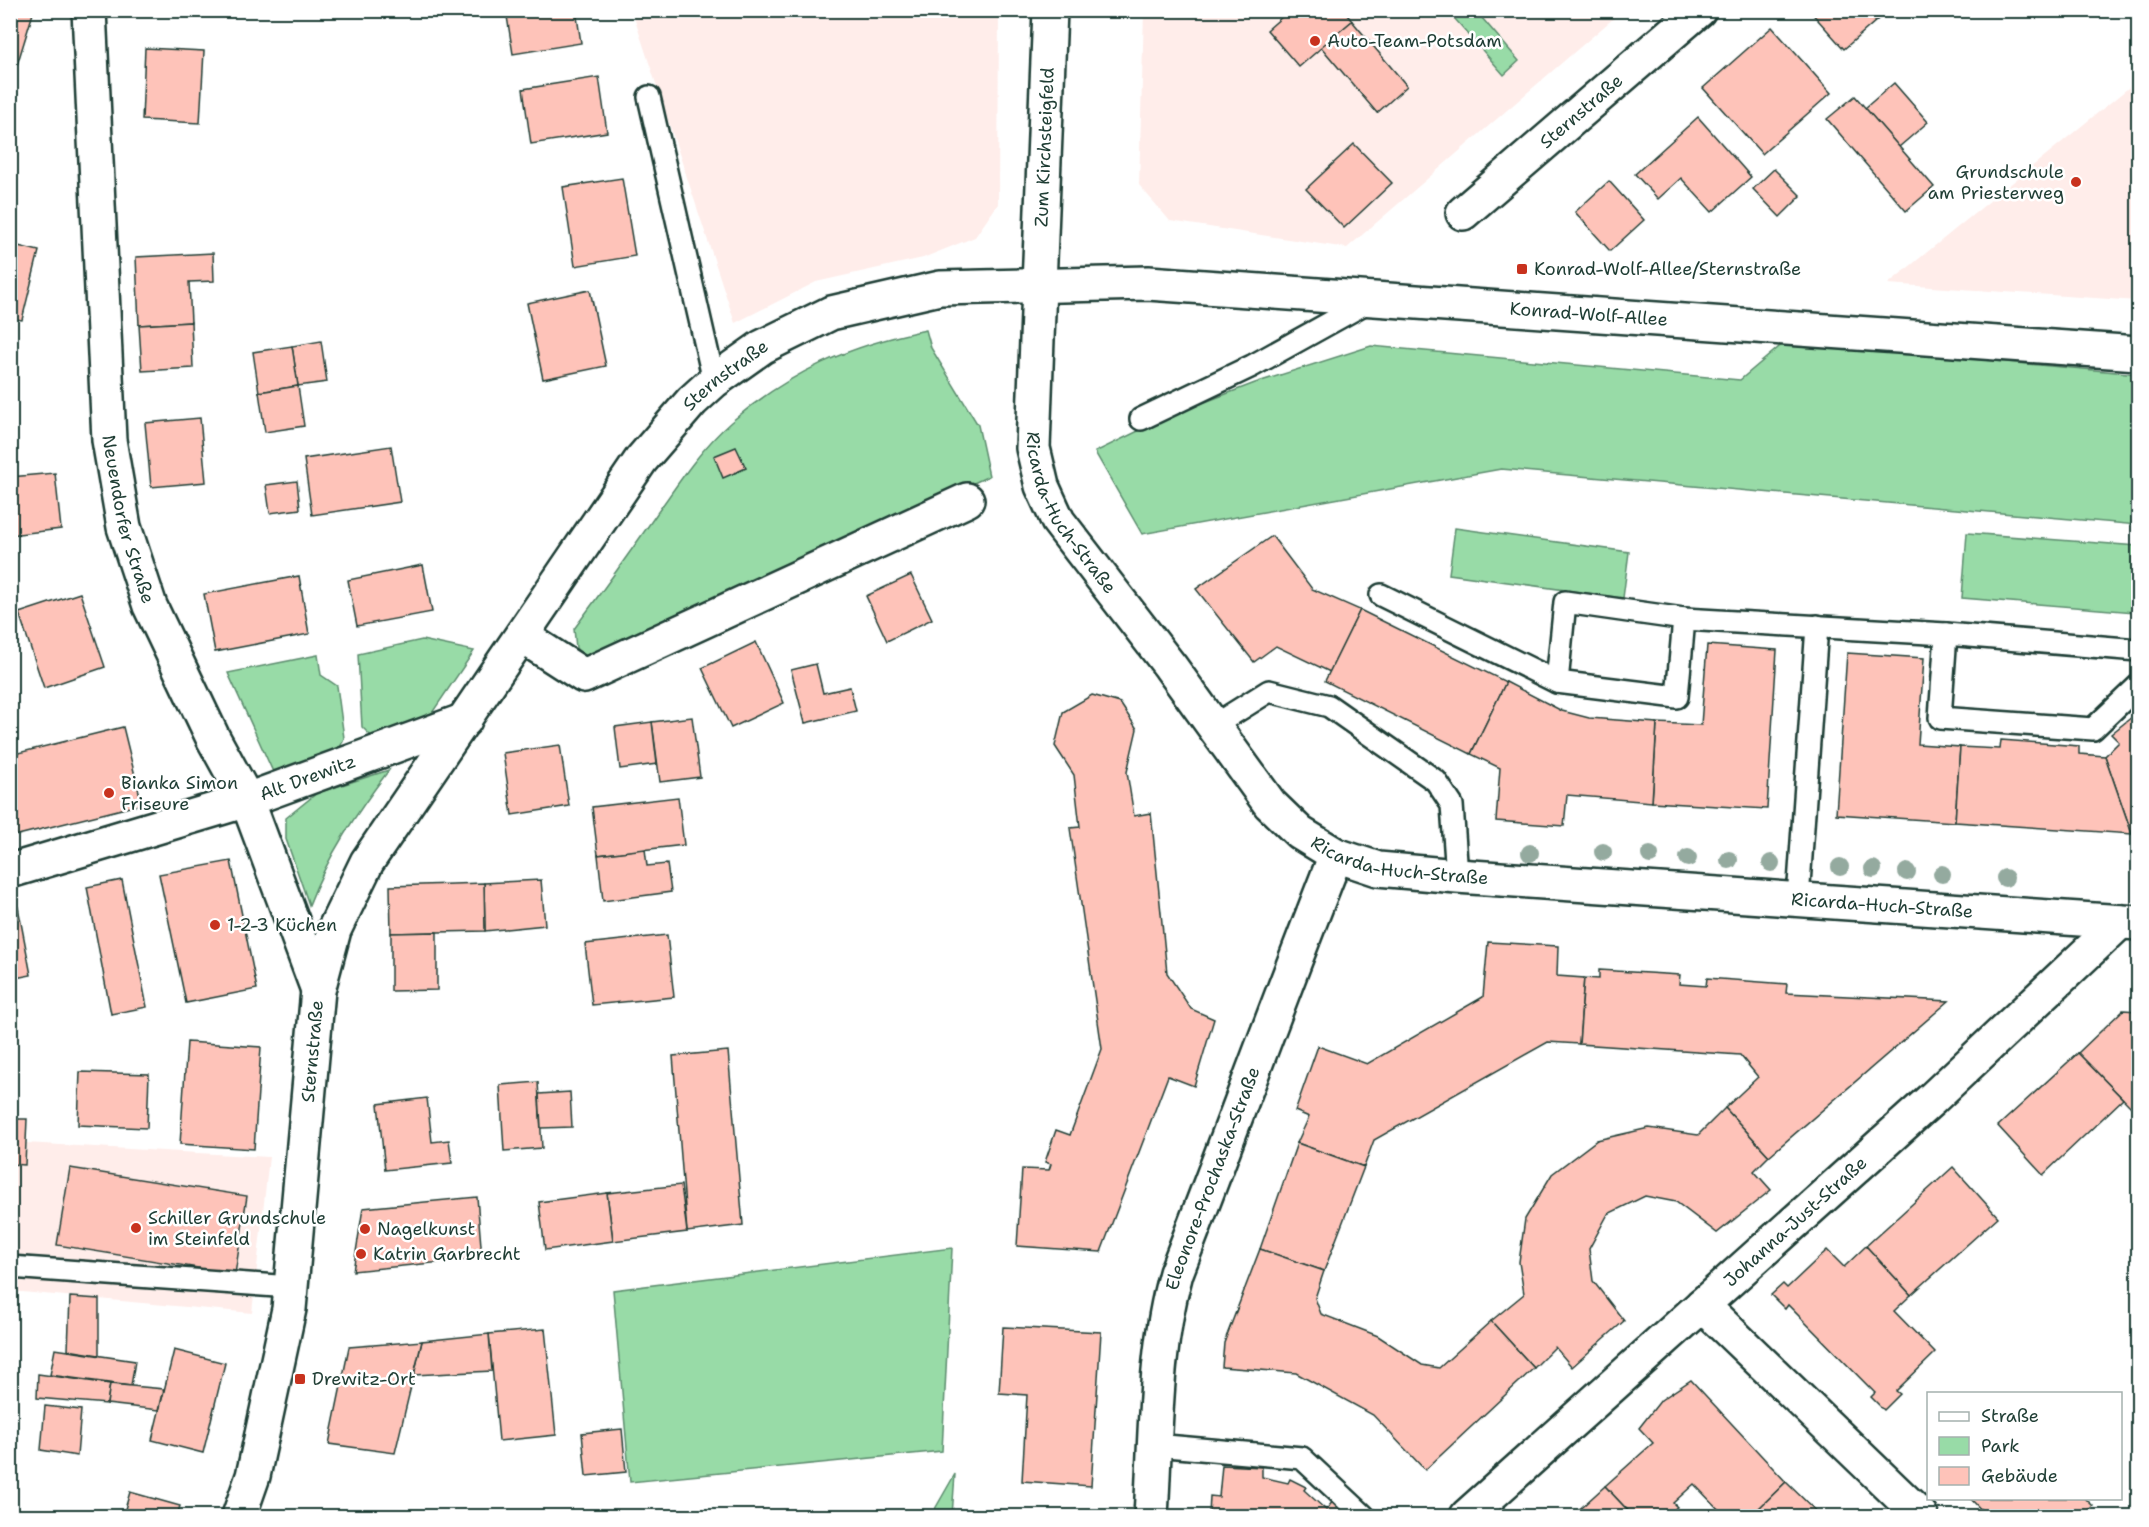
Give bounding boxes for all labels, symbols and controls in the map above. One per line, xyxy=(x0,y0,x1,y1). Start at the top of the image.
place label: Auto-Team-Potsdam xyxy=(1327,29,1502,53)
marker: Auto-Team-Potsdam xyxy=(1308,34,1322,48)
street label: Zum Kirchsteigfeld xyxy=(1029,67,1060,227)
street label: Sternstraße xyxy=(1535,69,1628,154)
place label: Grundschule am Priesterweg xyxy=(1928,160,2064,205)
marker: Grundschule am Priesterweg xyxy=(2069,175,2083,189)
place label: Konrad-Wolf-Allee/Sternstraße xyxy=(1534,257,1801,281)
marker: Konrad-Wolf-Allee/Sternstraße xyxy=(1515,262,1529,276)
street label: Konrad-Wolf-Allee xyxy=(1509,297,1669,332)
street label: Sternstraße xyxy=(677,334,773,416)
street label: Ricarda-Huch-Straße xyxy=(1021,431,1122,598)
street label: Neuendorfer Straße xyxy=(96,433,160,607)
street label: Alt Drewitz xyxy=(256,749,359,806)
place label: Bianka Simon Friseure xyxy=(121,771,238,816)
marker: Bianka Simon Friseure xyxy=(102,786,116,800)
street label: Ricarda-Huch-Straße xyxy=(1306,830,1489,890)
street label: Ricarda-Huch-Straße xyxy=(1790,887,1974,924)
place label: 1-2-3 Küchen xyxy=(227,913,337,937)
marker: 1-2-3 Küchen xyxy=(208,918,222,932)
street label: Sternstraße xyxy=(296,999,329,1103)
street label: Eleonore-Prochaska-Straße xyxy=(1160,1063,1265,1293)
street label: Johanna-Just-Straße xyxy=(1719,1151,1872,1292)
place label: Schiller Grundschule im Steinfeld xyxy=(148,1206,326,1251)
place label: Nagelkunst xyxy=(377,1217,476,1241)
marker: Schiller Grundschule im Steinfeld xyxy=(129,1221,143,1235)
marker: Nagelkunst xyxy=(358,1222,372,1236)
place label: Katrin Garbrecht xyxy=(373,1242,521,1266)
marker: Katrin Garbrecht xyxy=(354,1247,368,1261)
place label: Drewitz-Ort xyxy=(312,1367,416,1391)
marker: Drewitz-Ort xyxy=(293,1372,307,1386)
legend xyxy=(1927,1392,2122,1500)
text: Straße xyxy=(1981,1404,2039,1428)
text: Park xyxy=(1981,1434,2020,1458)
text: Gebäude xyxy=(1981,1464,2058,1488)

